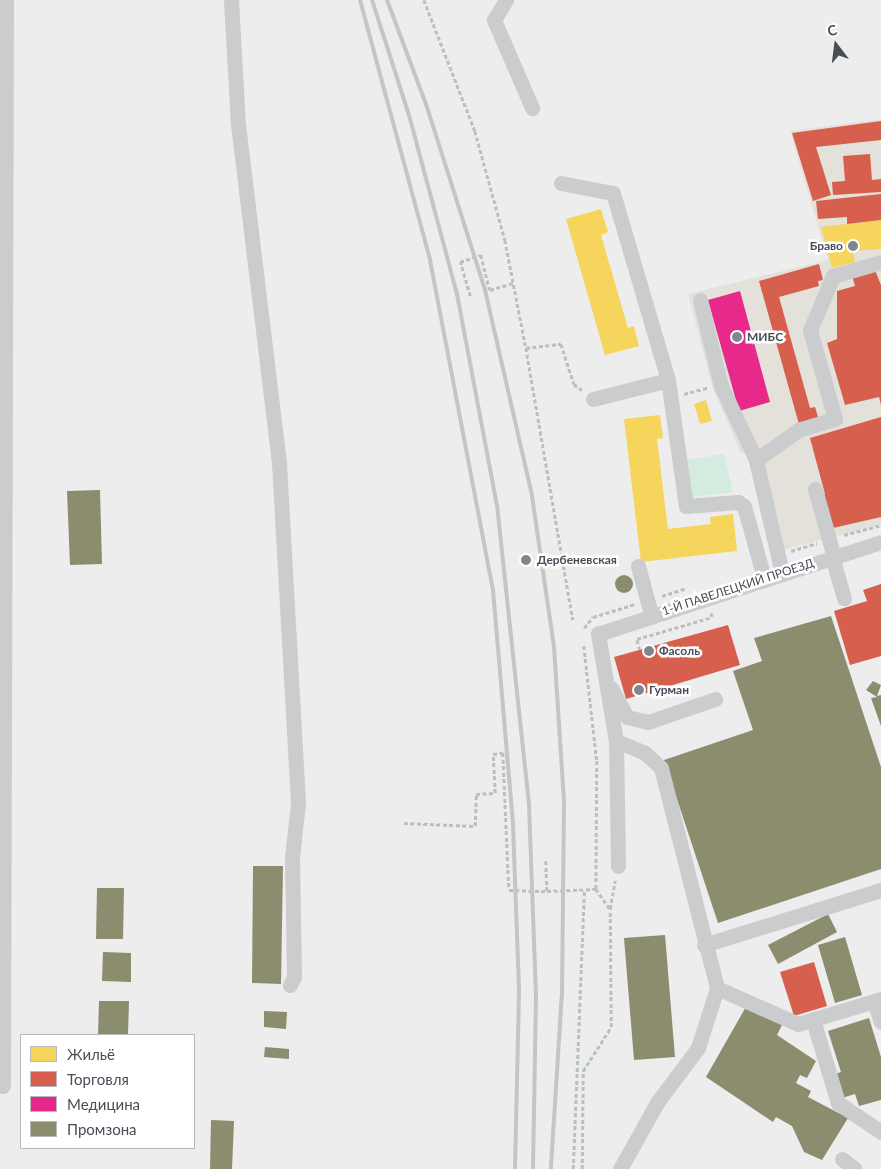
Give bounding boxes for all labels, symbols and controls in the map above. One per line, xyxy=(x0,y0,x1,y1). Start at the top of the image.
north arrow xyxy=(811,20,861,70)
text: С xyxy=(825,21,839,39)
place label: Браво xyxy=(810,239,843,253)
marker: Браво xyxy=(847,240,859,252)
place label: МИБС xyxy=(747,330,783,344)
marker: МИБС xyxy=(731,331,743,343)
marker: Дербеневская xyxy=(519,553,533,567)
place label: Дербеневская xyxy=(537,553,617,567)
street label: 1-Й ПАВЕЛЕЦКИЙ ПРОЕЗД xyxy=(660,556,816,618)
place label: Фасоль xyxy=(659,644,700,658)
marker: Фасоль xyxy=(643,645,655,657)
place label: Гурман xyxy=(649,683,689,697)
marker: Гурман xyxy=(633,684,645,696)
legend xyxy=(20,1034,195,1149)
text: Жильё xyxy=(67,1045,115,1063)
text: Торговля xyxy=(67,1070,129,1088)
text: Медицина xyxy=(67,1095,140,1113)
text: Промзона xyxy=(67,1120,137,1138)

